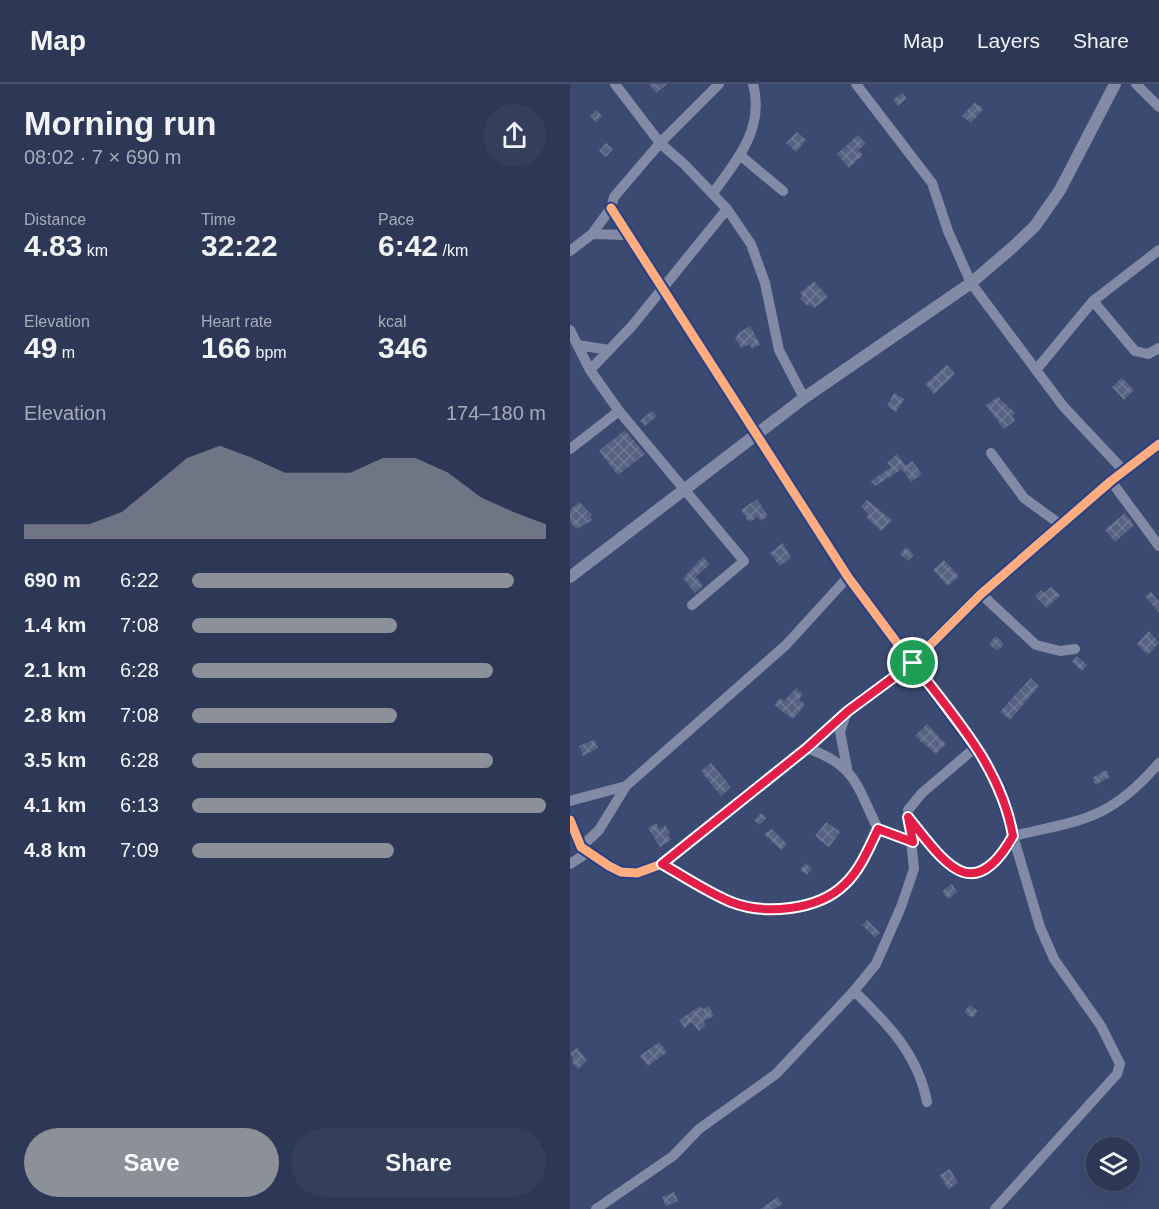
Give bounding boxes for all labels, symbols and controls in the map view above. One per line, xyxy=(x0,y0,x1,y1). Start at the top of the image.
text: Map xyxy=(30,25,86,56)
text: Map xyxy=(903,29,944,52)
text: Layers xyxy=(977,29,1040,52)
text: Share xyxy=(1073,29,1129,52)
button: share xyxy=(483,104,546,167)
text: Morning run xyxy=(24,105,216,142)
text: 08:02 · 7 × 690 m xyxy=(24,146,181,168)
text: Distance xyxy=(24,211,86,228)
text: Time xyxy=(201,211,236,228)
text: Pace xyxy=(378,211,414,228)
text: 4.83 xyxy=(24,229,82,262)
text: 32:22 xyxy=(201,229,278,262)
text: 6:42 xyxy=(378,229,438,262)
text: km xyxy=(82,242,108,259)
text: /km xyxy=(438,242,468,259)
text: Elevation xyxy=(24,313,90,330)
text: Heart rate xyxy=(201,313,272,330)
text: kcal xyxy=(378,313,406,330)
text: 49 xyxy=(24,331,57,364)
text: 166 xyxy=(201,331,251,364)
text: 346 xyxy=(378,331,428,364)
text: m xyxy=(57,344,75,361)
text: bpm xyxy=(251,344,287,361)
text: Elevation xyxy=(24,402,106,424)
text: 174–180 m xyxy=(446,402,546,424)
text: 690 m xyxy=(24,569,81,591)
text: 6:22 xyxy=(120,569,159,591)
text: 1.4 km xyxy=(24,614,86,636)
text: 7:08 xyxy=(120,614,159,636)
pin xyxy=(887,637,938,688)
icon: arrive xyxy=(896,646,929,679)
text: 2.1 km xyxy=(24,659,86,681)
text: 6:28 xyxy=(120,659,159,681)
text: 2.8 km xyxy=(24,704,86,726)
text: 7:08 xyxy=(120,704,159,726)
text: 3.5 km xyxy=(24,749,86,771)
text: 6:28 xyxy=(120,749,159,771)
text: 4.1 km xyxy=(24,794,86,816)
text: 6:13 xyxy=(120,794,159,816)
text: 4.8 km xyxy=(24,839,86,861)
text: 7:09 xyxy=(120,839,159,861)
button: Save xyxy=(24,1128,279,1197)
button: Share xyxy=(291,1128,546,1197)
map controls xyxy=(1086,1137,1140,1191)
button: layers xyxy=(1086,1137,1140,1191)

